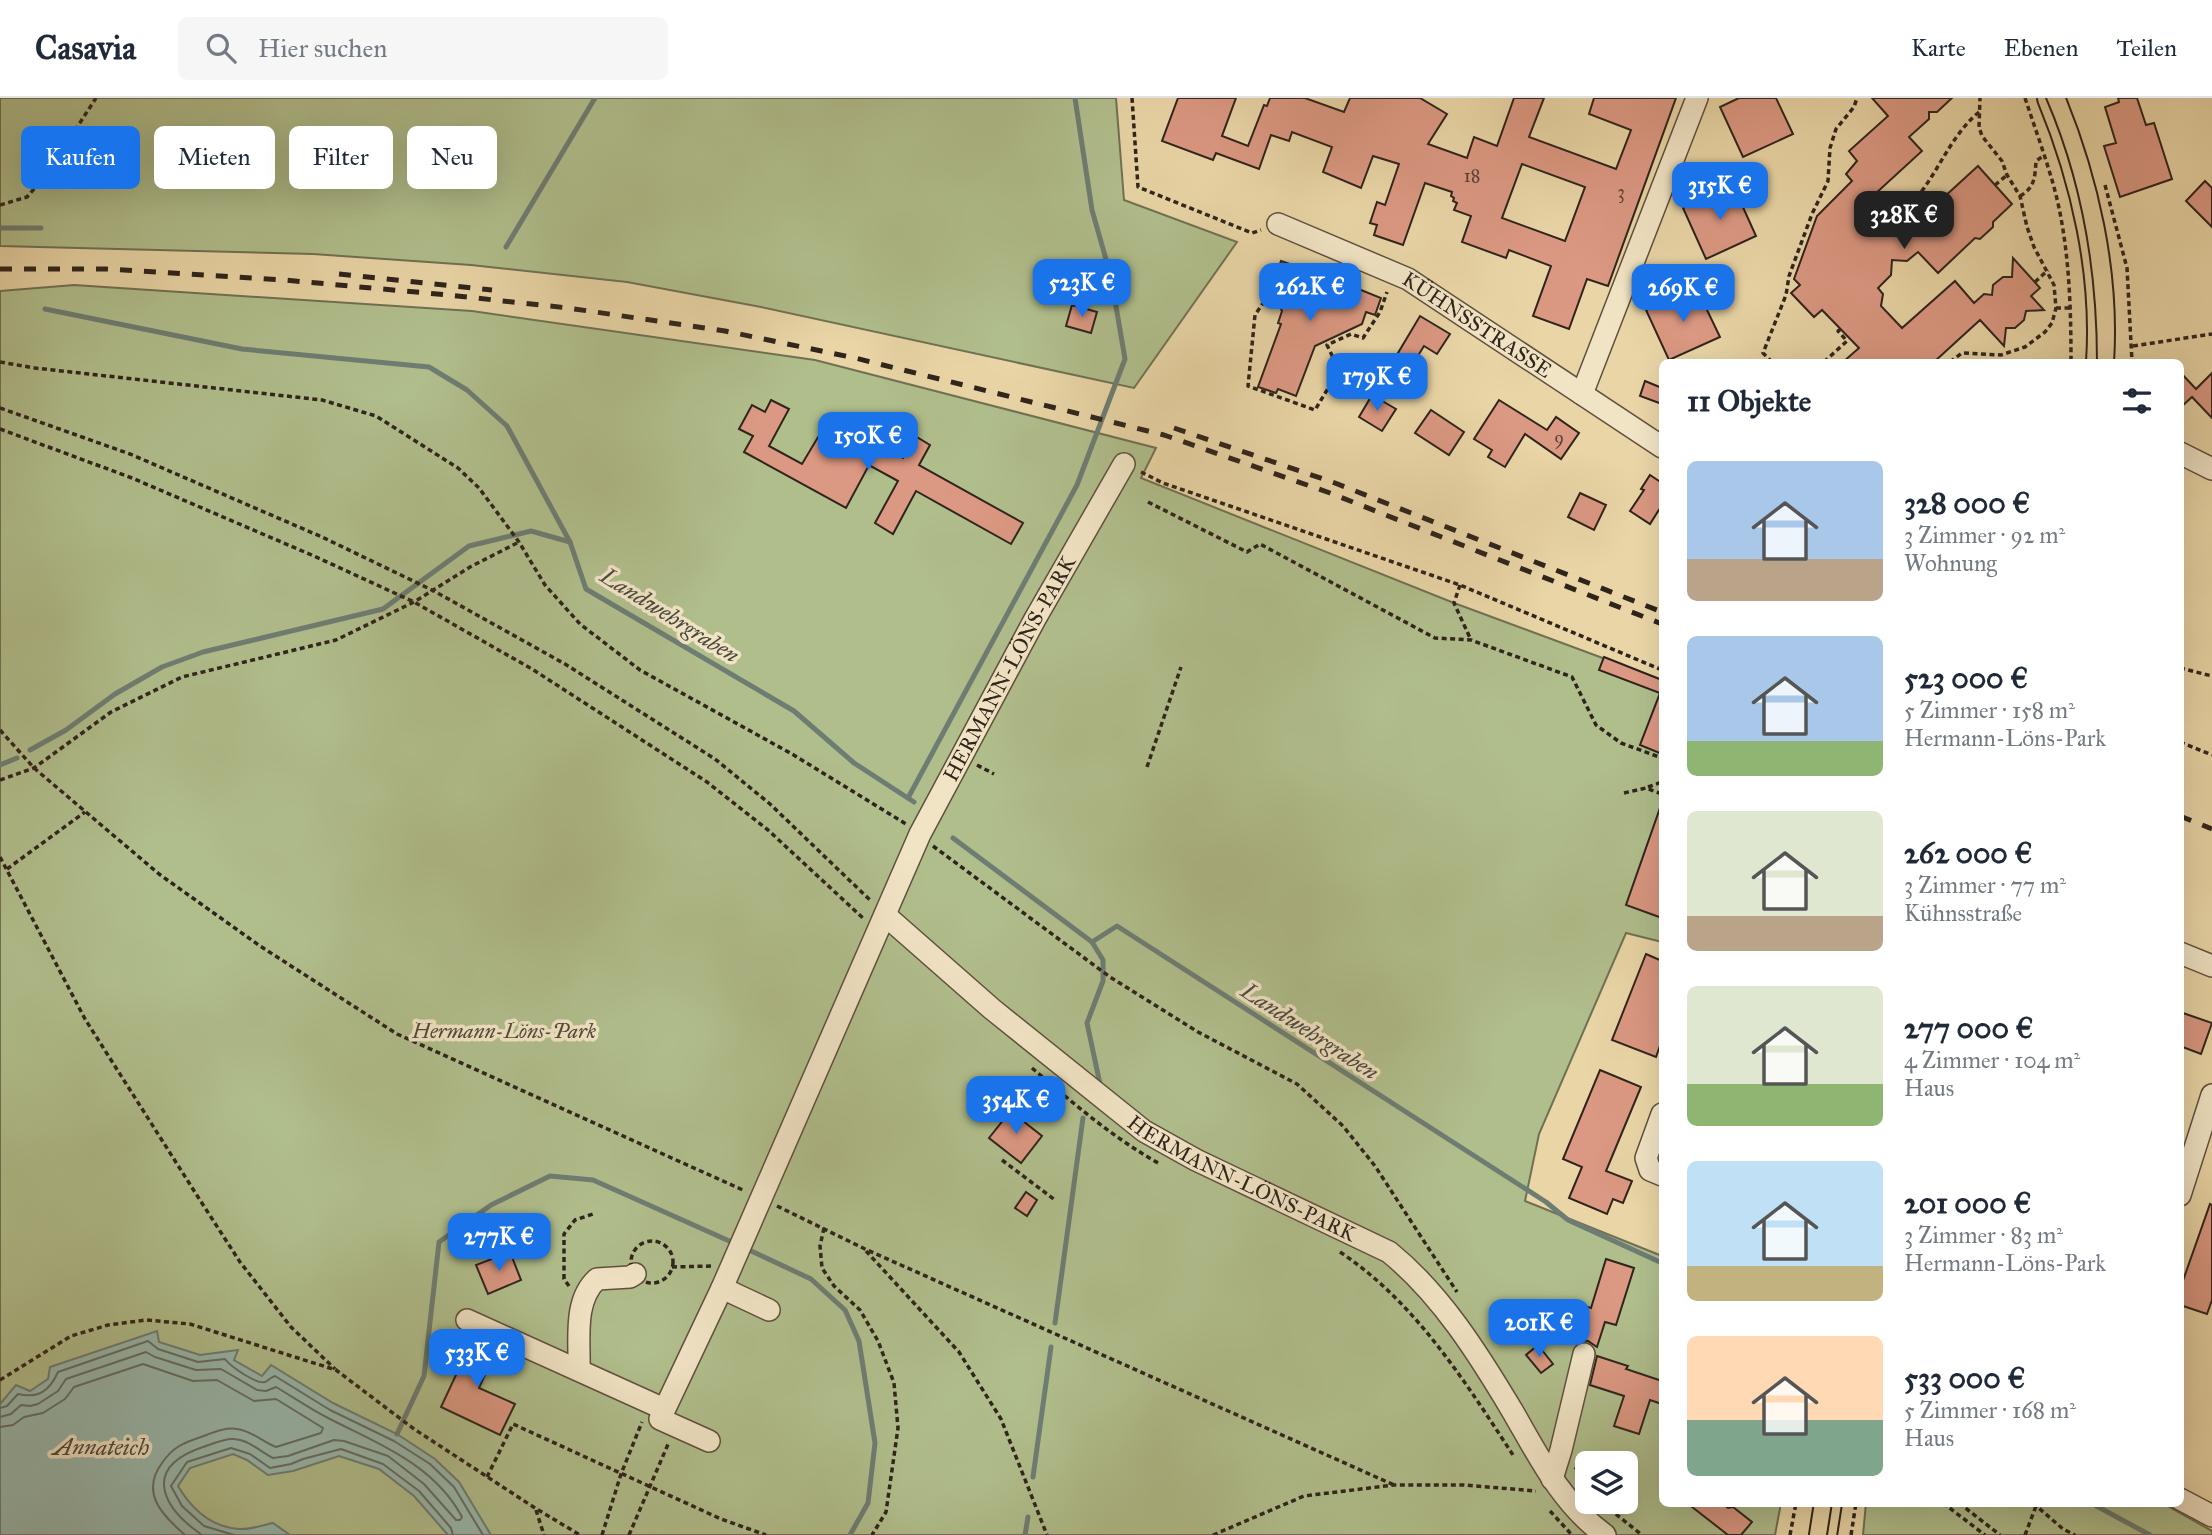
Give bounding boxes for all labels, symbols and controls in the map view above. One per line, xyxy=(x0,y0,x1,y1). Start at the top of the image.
search box xyxy=(178,17,668,80)
text: Casavia xyxy=(35,28,136,68)
icon: search xyxy=(202,29,240,67)
text: Hier suchen xyxy=(258,32,387,64)
text: Karte xyxy=(1911,33,1966,63)
text: Ebenen xyxy=(2004,33,2079,63)
text: Teilen xyxy=(2117,33,2177,63)
chip: Kaufen xyxy=(21,126,140,189)
chip: Mieten xyxy=(154,126,275,189)
chip: Filter xyxy=(289,126,393,189)
chip: Neu xyxy=(407,126,497,189)
pin: 315K € xyxy=(1663,162,1777,222)
house number: 18 xyxy=(1464,165,1480,187)
text: 315K € xyxy=(1688,171,1752,199)
house number: 3 xyxy=(1617,181,1625,203)
pin: 328K € xyxy=(1847,192,1961,251)
text: 328K € xyxy=(1870,200,1938,228)
pin: 523K € xyxy=(1025,260,1139,319)
pin: 262K € xyxy=(1253,264,1367,323)
pin: 269K € xyxy=(1626,264,1740,324)
street label: KÜHNSSTRASSE xyxy=(1397,266,1557,383)
text: 523K € xyxy=(1049,268,1115,296)
text: 262K € xyxy=(1275,272,1345,300)
text: 269K € xyxy=(1648,273,1718,301)
pin: 179K € xyxy=(1320,354,1434,413)
text: 179K € xyxy=(1343,362,1411,390)
icon: filters xyxy=(2118,382,2156,420)
text: 11 Objekte xyxy=(1687,383,1811,419)
pin: 150K € xyxy=(811,412,925,472)
text: 150K € xyxy=(834,421,902,449)
house number: 9 xyxy=(1554,427,1564,449)
text: 328 000 € xyxy=(1904,485,2030,521)
icon: home xyxy=(1743,489,1827,573)
text: 3 Zimmer · 92 m² xyxy=(1904,521,2065,549)
text: Wohnung xyxy=(1904,549,1997,577)
street label: HERMANN-LÖNS-PARK xyxy=(938,550,1082,786)
water label: Landwehrgraben xyxy=(595,561,744,669)
text: 523 000 € xyxy=(1904,660,2028,696)
icon: home xyxy=(1743,664,1827,748)
text: 5 Zimmer · 158 m² xyxy=(1904,696,2075,724)
text: Hermann-Löns-Park xyxy=(1904,724,2106,752)
text: 262 000 € xyxy=(1904,835,2032,871)
icon: home xyxy=(1743,839,1827,923)
text: 3 Zimmer · 77 m² xyxy=(1904,871,2066,899)
text: Kühnsstraße xyxy=(1904,899,2022,927)
water label: Landwehrgraben xyxy=(1235,976,1384,1086)
text: 277 000 € xyxy=(1904,1010,2034,1046)
icon: home xyxy=(1743,1014,1827,1098)
park label: Hermann-Löns-Park xyxy=(411,1018,597,1044)
text: 4 Zimmer · 104 m² xyxy=(1904,1046,2080,1074)
text: Haus xyxy=(1904,1074,1954,1102)
pin: 354K € xyxy=(959,1076,1073,1136)
text: 354K € xyxy=(982,1085,1050,1113)
street label: HERMANN-LÖNS-PARK xyxy=(1122,1110,1361,1248)
text: 201 000 € xyxy=(1904,1185,2031,1221)
icon: home xyxy=(1743,1189,1827,1273)
pin: 277K € xyxy=(442,1214,556,1273)
text: 3 Zimmer · 83 m² xyxy=(1904,1221,2063,1249)
text: 277K € xyxy=(464,1222,534,1250)
text: Hermann-Löns-Park xyxy=(1904,1249,2106,1277)
pin: 201K € xyxy=(1482,1300,1596,1359)
text: 201K € xyxy=(1505,1308,1573,1336)
pin: 533K € xyxy=(420,1330,534,1389)
text: 533K € xyxy=(445,1338,509,1366)
text: 533 000 € xyxy=(1904,1360,2025,1396)
icon: home xyxy=(1743,1364,1827,1448)
text: 5 Zimmer · 168 m² xyxy=(1904,1396,2076,1424)
text: Haus xyxy=(1904,1424,1954,1452)
water label: Annateich xyxy=(51,1433,149,1461)
map controls xyxy=(1575,1451,1638,1514)
button: layers xyxy=(1575,1451,1638,1514)

